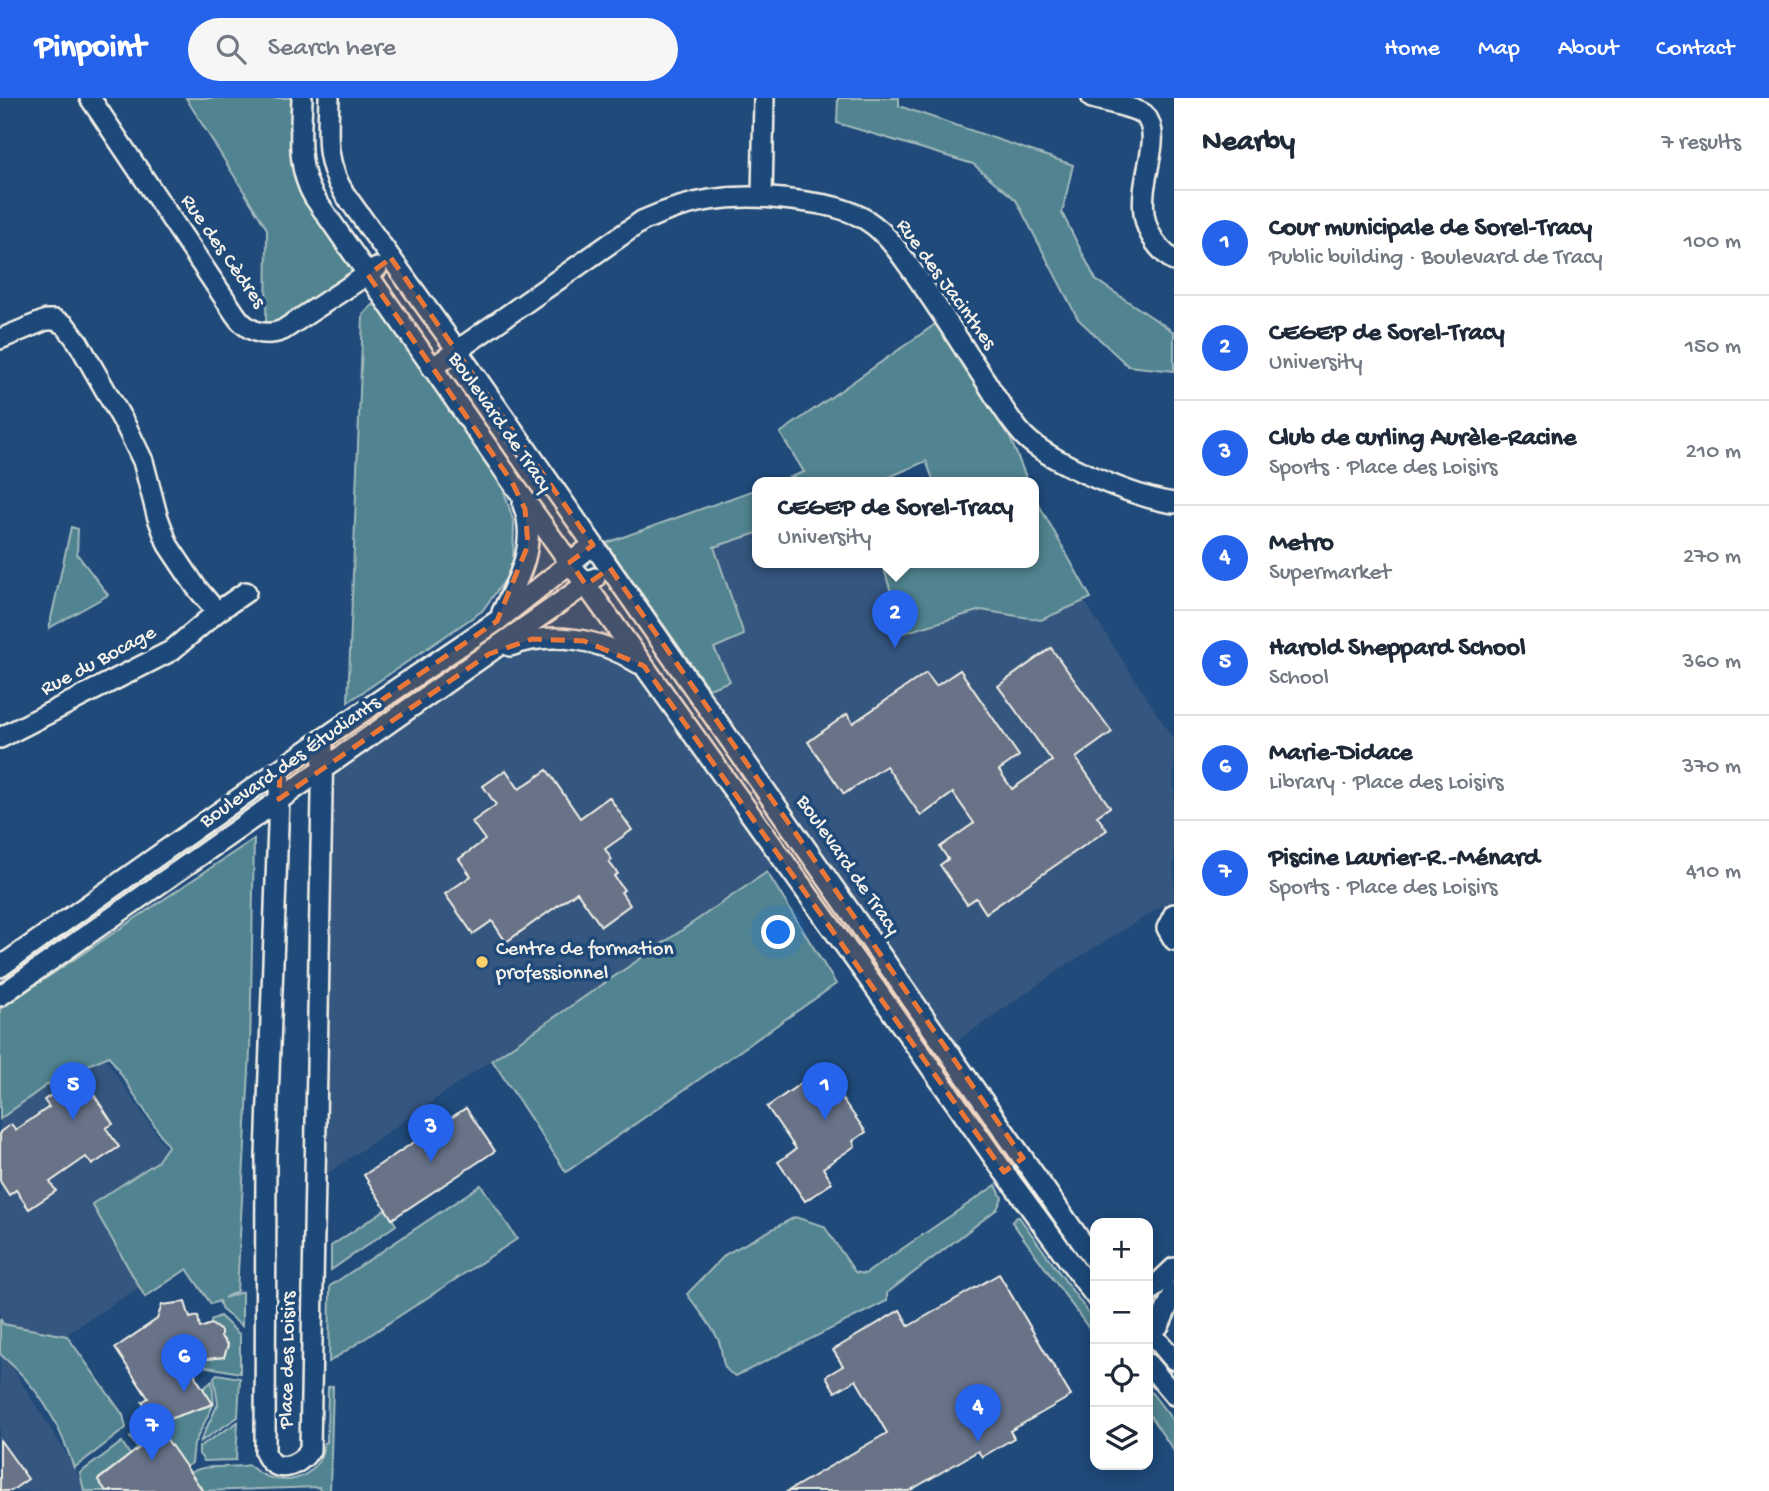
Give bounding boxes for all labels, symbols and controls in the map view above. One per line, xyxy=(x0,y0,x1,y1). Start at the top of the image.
search box xyxy=(188,18,678,81)
text: Pinpoint xyxy=(35,30,146,68)
icon: search xyxy=(212,30,250,68)
text: Search here xyxy=(268,34,396,65)
text: Home xyxy=(1384,35,1440,64)
text: Map xyxy=(1478,35,1520,64)
text: About xyxy=(1558,35,1618,64)
text: Contact xyxy=(1656,35,1734,64)
text: Nearby xyxy=(1202,126,1295,161)
text: 7 results xyxy=(1661,130,1741,157)
street label: Rue des Cèdres xyxy=(174,190,271,315)
text: Cour municipale de Sorel-Tracy xyxy=(1269,214,1592,245)
street label: Rue des Jacinthes xyxy=(889,215,1002,356)
text: 1 xyxy=(1220,229,1230,256)
text: 100 m xyxy=(1684,229,1741,256)
text: Public building · Boulevard de Tracy xyxy=(1269,245,1603,272)
text: CEGEP de Sorel-Tracy xyxy=(1269,319,1505,350)
text: 2 xyxy=(1219,334,1231,361)
text: 150 m xyxy=(1685,334,1741,361)
street label: Boulevard de Tracy xyxy=(441,347,557,498)
text: University xyxy=(1269,350,1363,377)
text: Club de curling Aurèle-Racine xyxy=(1269,424,1576,455)
text: 3 xyxy=(1219,439,1231,466)
text: 210 m xyxy=(1686,439,1741,466)
text: Sports · Place des Loisirs xyxy=(1269,455,1497,482)
popup xyxy=(752,477,1039,568)
text: CEGEP de Sorel-Tracy xyxy=(778,494,1013,525)
text: University xyxy=(778,525,871,552)
text: Metro xyxy=(1269,529,1334,560)
text: 4 xyxy=(1220,544,1230,571)
text: 270 m xyxy=(1683,544,1741,571)
text: Supermarket xyxy=(1269,560,1391,587)
pin: 2 xyxy=(872,590,918,648)
street label: Rue du Bocage xyxy=(37,621,162,703)
text: Harold Sheppard School xyxy=(1269,634,1526,665)
text: 5 xyxy=(1219,649,1231,676)
text: 360 m xyxy=(1683,649,1741,676)
text: School xyxy=(1269,665,1329,692)
street label: Boulevard des Étudiants xyxy=(195,690,387,835)
text: Marie-Didace xyxy=(1269,739,1412,770)
text: 6 xyxy=(1219,754,1231,781)
text: 370 m xyxy=(1682,754,1741,781)
text: Library · Place des Loisirs xyxy=(1269,770,1503,797)
street label: Boulevard de Tracy xyxy=(789,790,905,941)
text: Piscine Laurier-R.-Ménard xyxy=(1269,844,1539,875)
text: 7 xyxy=(1219,859,1231,886)
text: 410 m xyxy=(1686,859,1741,886)
text: Sports · Place des Loisirs xyxy=(1269,875,1497,902)
your location xyxy=(761,915,795,949)
place label: Centre de formation professionnel xyxy=(495,938,673,987)
marker: Centre de formation professionnel xyxy=(474,954,490,970)
pin: 5 xyxy=(50,1062,96,1120)
pin: 1 xyxy=(802,1062,848,1120)
pin: 3 xyxy=(408,1104,454,1162)
map controls xyxy=(1090,1218,1153,1470)
button: + xyxy=(1090,1218,1153,1281)
button: − xyxy=(1090,1281,1153,1344)
street label: Place des Loisirs xyxy=(275,1290,303,1430)
pin: 6 xyxy=(161,1334,207,1392)
button: locate xyxy=(1090,1344,1153,1407)
pin: 4 xyxy=(955,1384,1001,1442)
pin: 7 xyxy=(129,1403,175,1461)
button: layers xyxy=(1090,1407,1153,1470)

